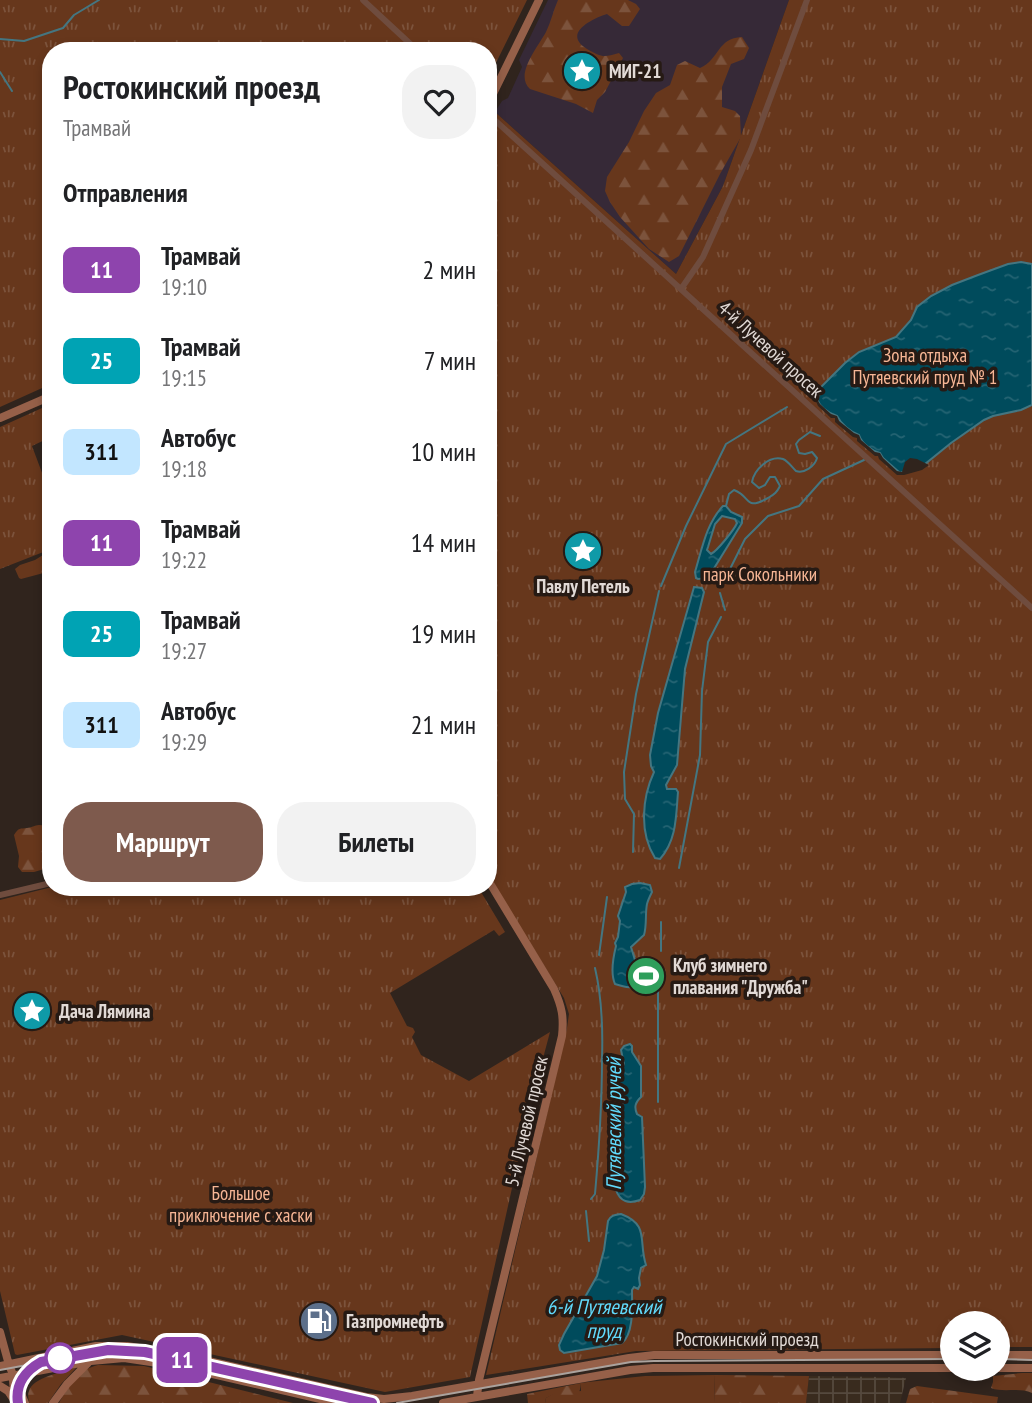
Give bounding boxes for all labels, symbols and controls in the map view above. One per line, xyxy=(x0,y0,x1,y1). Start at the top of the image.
place icon: МИГ-21 xyxy=(561,50,603,92)
place label: МИГ-21 xyxy=(609,59,661,83)
text: Ростокинский проезд xyxy=(63,65,320,108)
button: heart xyxy=(402,65,476,139)
text: Трамвай xyxy=(63,113,131,142)
text: Отправления xyxy=(63,176,188,209)
text: Трамвай xyxy=(161,239,241,272)
text: 2 мин xyxy=(423,253,476,286)
text: 11 xyxy=(90,254,113,285)
text: 19:10 xyxy=(161,272,207,301)
street label: 4-й Лучевой просек xyxy=(714,296,829,403)
text: Трамвай xyxy=(161,330,241,363)
park label: Зона отдыха Путяевский пруд № 1 xyxy=(853,343,997,389)
text: 7 мин xyxy=(424,344,476,377)
text: 25 xyxy=(90,345,113,376)
text: 19:15 xyxy=(161,363,207,392)
text: Автобус xyxy=(161,421,236,454)
text: 10 мин xyxy=(411,435,476,468)
text: 311 xyxy=(84,436,119,467)
text: 19:18 xyxy=(161,454,207,483)
text: Трамвай xyxy=(161,512,241,545)
text: 14 мин xyxy=(411,526,476,559)
text: 11 xyxy=(90,527,113,558)
place icon: Павлу Петель xyxy=(562,530,604,572)
text: 19:22 xyxy=(161,545,207,574)
park label: парк Сокольники xyxy=(703,562,817,586)
place label: Павлу Петель xyxy=(536,574,630,598)
text: Трамвай xyxy=(161,603,241,636)
text: 19 мин xyxy=(411,617,476,650)
text: 25 xyxy=(90,618,113,649)
text: 19:27 xyxy=(161,636,207,665)
text: Автобус xyxy=(161,694,236,727)
text: 21 мин xyxy=(411,708,476,741)
text: 311 xyxy=(84,709,119,740)
text: 19:29 xyxy=(161,727,207,756)
button: Маршрут xyxy=(63,802,263,882)
button: Билеты xyxy=(277,802,476,882)
place label: Клуб зимнего плавания "Дружба" xyxy=(673,953,808,999)
sports icon: Клуб зимнего плавания "Дружба" xyxy=(625,955,667,997)
place icon: Дача Лямина xyxy=(11,990,53,1032)
place label: Дача Лямина xyxy=(59,999,151,1023)
street label: 5-й Лучевой просек xyxy=(499,1053,553,1189)
water label: Путяевский ручей xyxy=(600,1056,627,1190)
park label: Большое приключение с хаски xyxy=(169,1181,313,1227)
water label: 6-й Путяевский пруд xyxy=(547,1293,663,1344)
fuel station icon: Газпромнефть xyxy=(298,1300,340,1342)
place label: Газпромнефть xyxy=(346,1309,444,1333)
map controls xyxy=(940,1311,1010,1381)
button: layers xyxy=(940,1311,1010,1381)
street label: Ростокинский проезд xyxy=(675,1327,819,1351)
line badge: 11 xyxy=(150,1337,214,1383)
unlabelled marker xyxy=(45,1343,75,1373)
text: 11 xyxy=(171,1344,193,1375)

